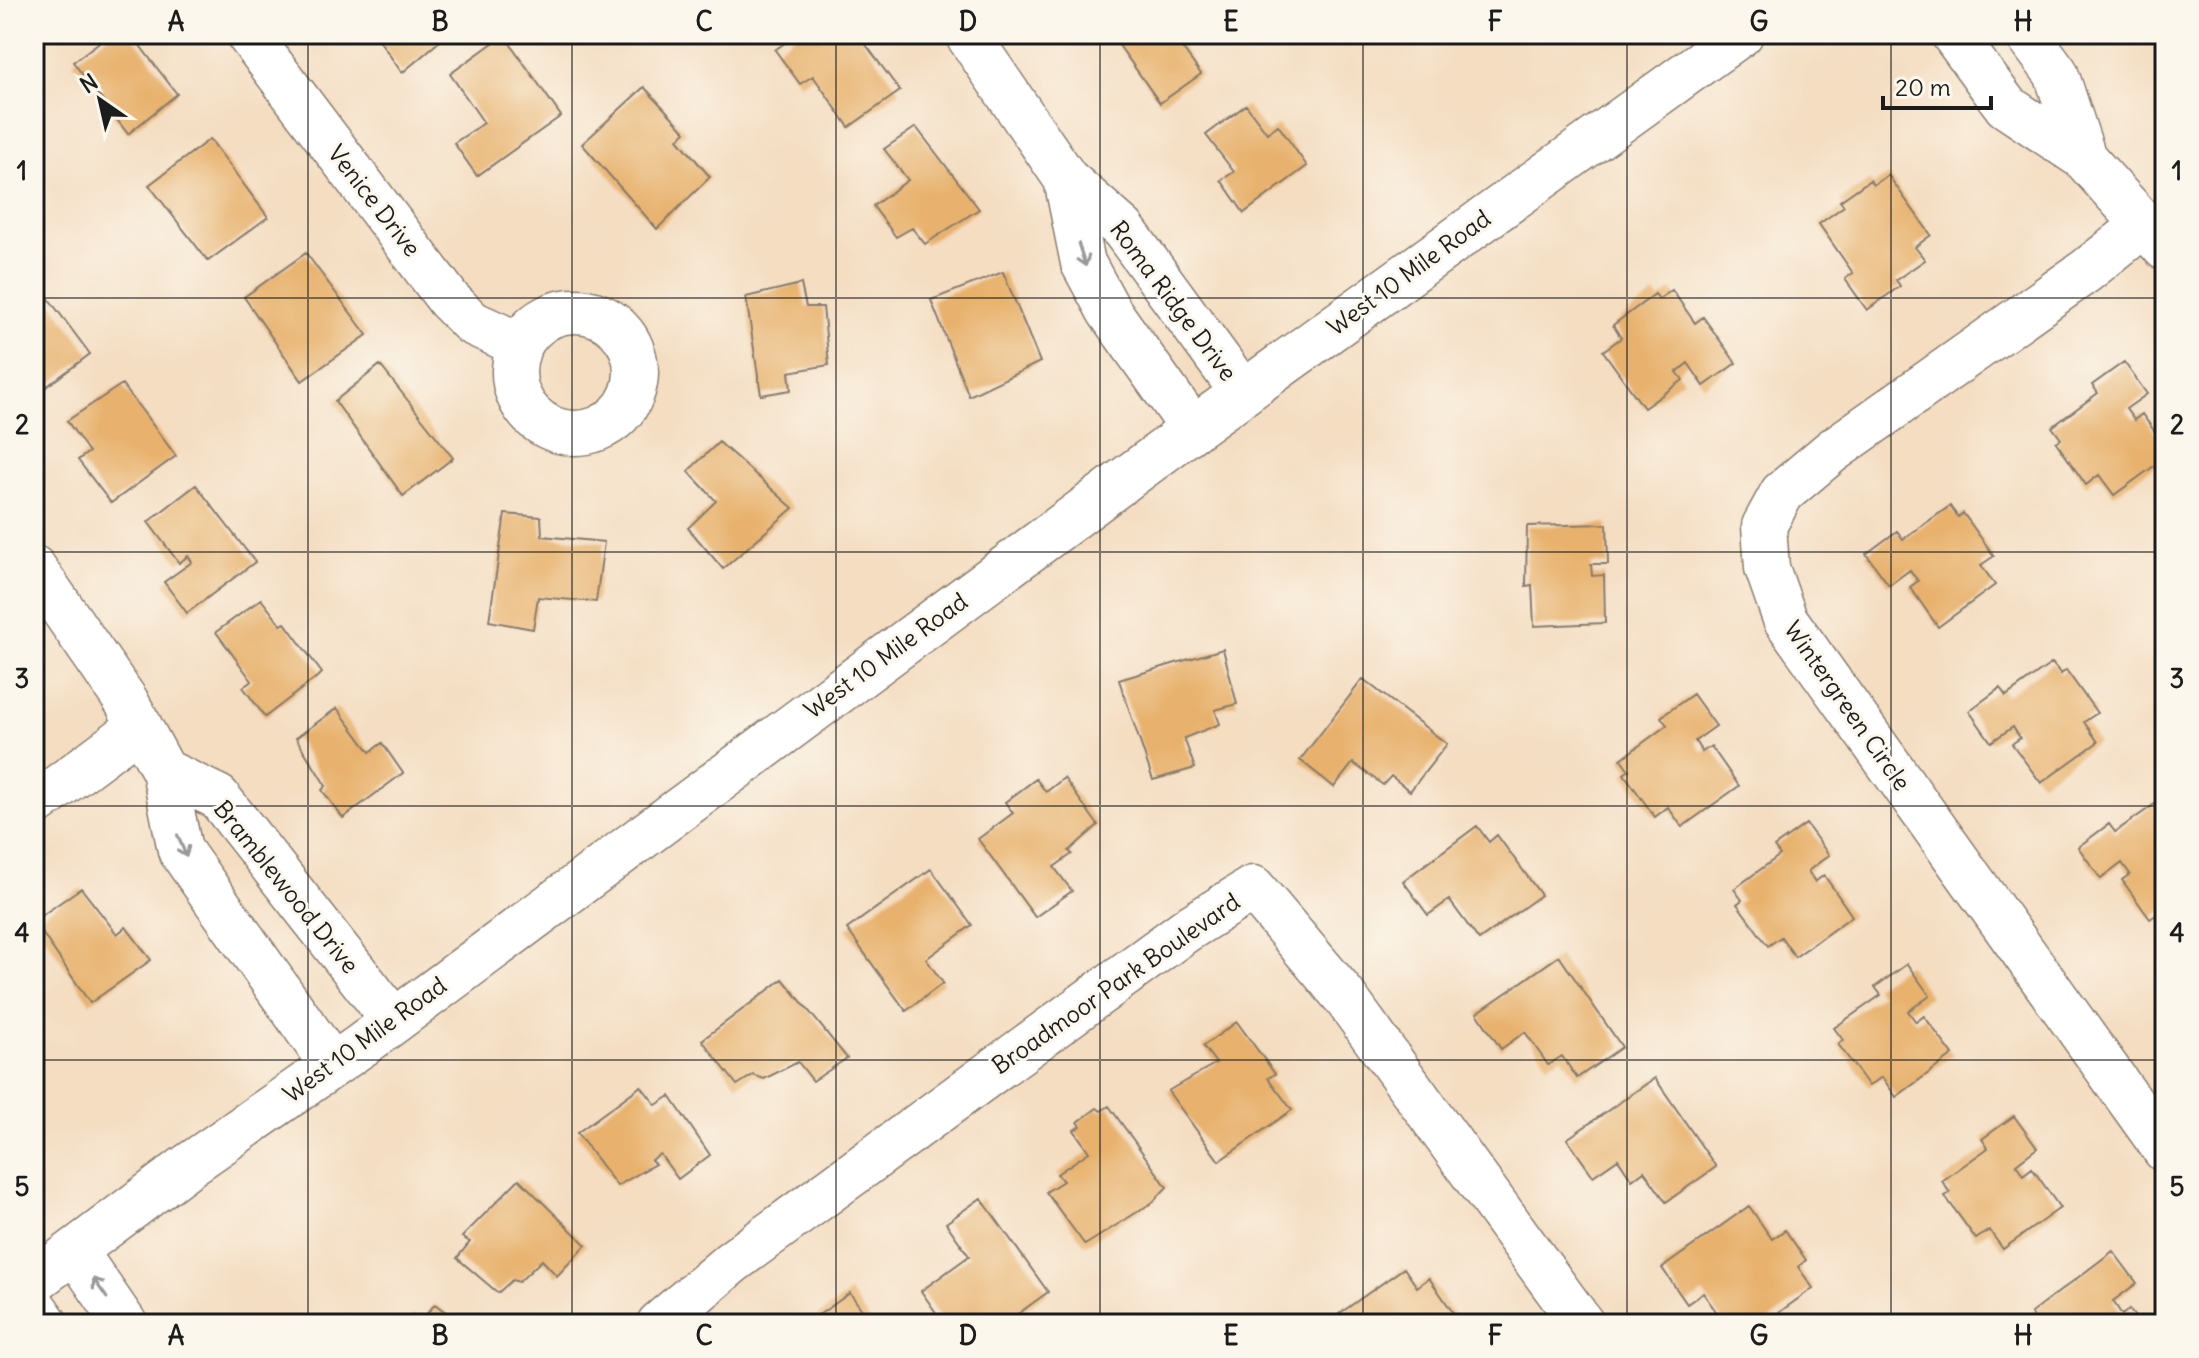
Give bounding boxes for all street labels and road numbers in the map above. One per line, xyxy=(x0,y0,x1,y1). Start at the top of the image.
street label: Venice Drive xyxy=(322,139,428,262)
street label: West 10 Mile Road xyxy=(1321,203,1496,342)
street label: Roma Ridge Drive xyxy=(1104,214,1244,386)
street label: West 10 Mile Road xyxy=(798,586,973,725)
street label: Wintergreen Circle xyxy=(1778,615,1918,796)
street label: Bramblewood Drive xyxy=(208,794,366,979)
street label: Broadmoor Park Boulevard xyxy=(986,886,1245,1080)
street label: West 10 Mile Road xyxy=(277,970,452,1109)

